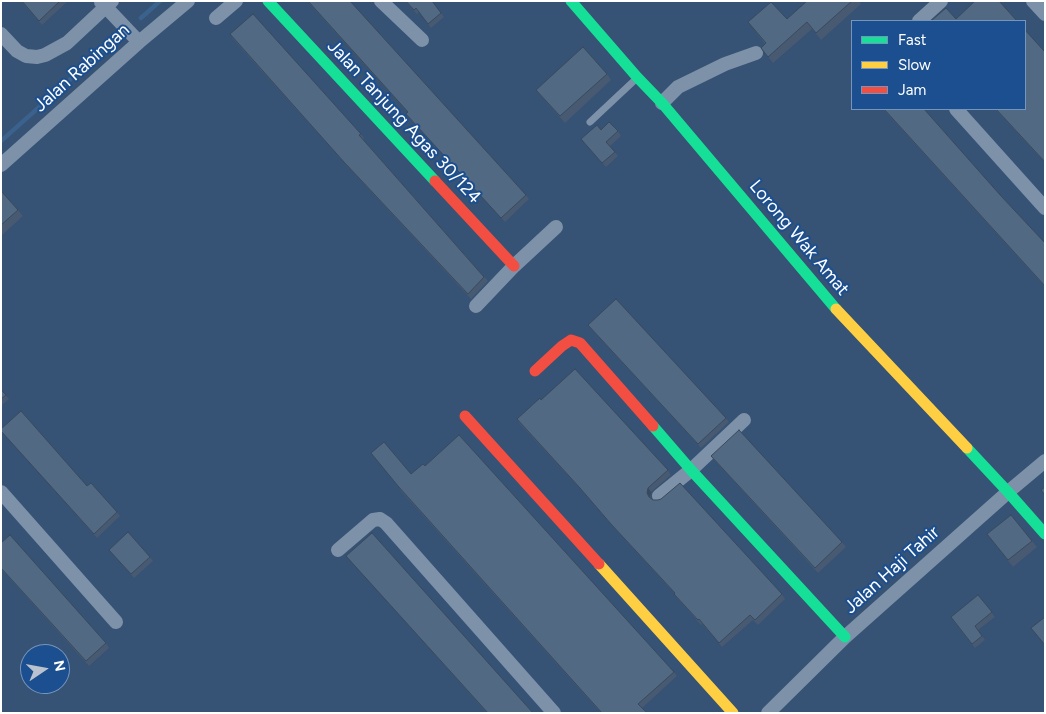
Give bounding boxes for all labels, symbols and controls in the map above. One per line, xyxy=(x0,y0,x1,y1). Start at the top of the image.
street label: Jalan Rabingan xyxy=(30,19,134,117)
legend xyxy=(851,20,1026,110)
text: Fast xyxy=(898,31,926,49)
street label: Jalan Tanjung Agas 30/124 xyxy=(323,36,485,208)
text: Slow xyxy=(898,56,931,74)
text: Jam xyxy=(898,81,926,99)
street label: Lorong Wak Amat xyxy=(745,176,853,300)
street label: Jalan Haji Tahir xyxy=(840,522,944,618)
north arrow xyxy=(20,644,70,694)
text: N xyxy=(50,659,69,673)

